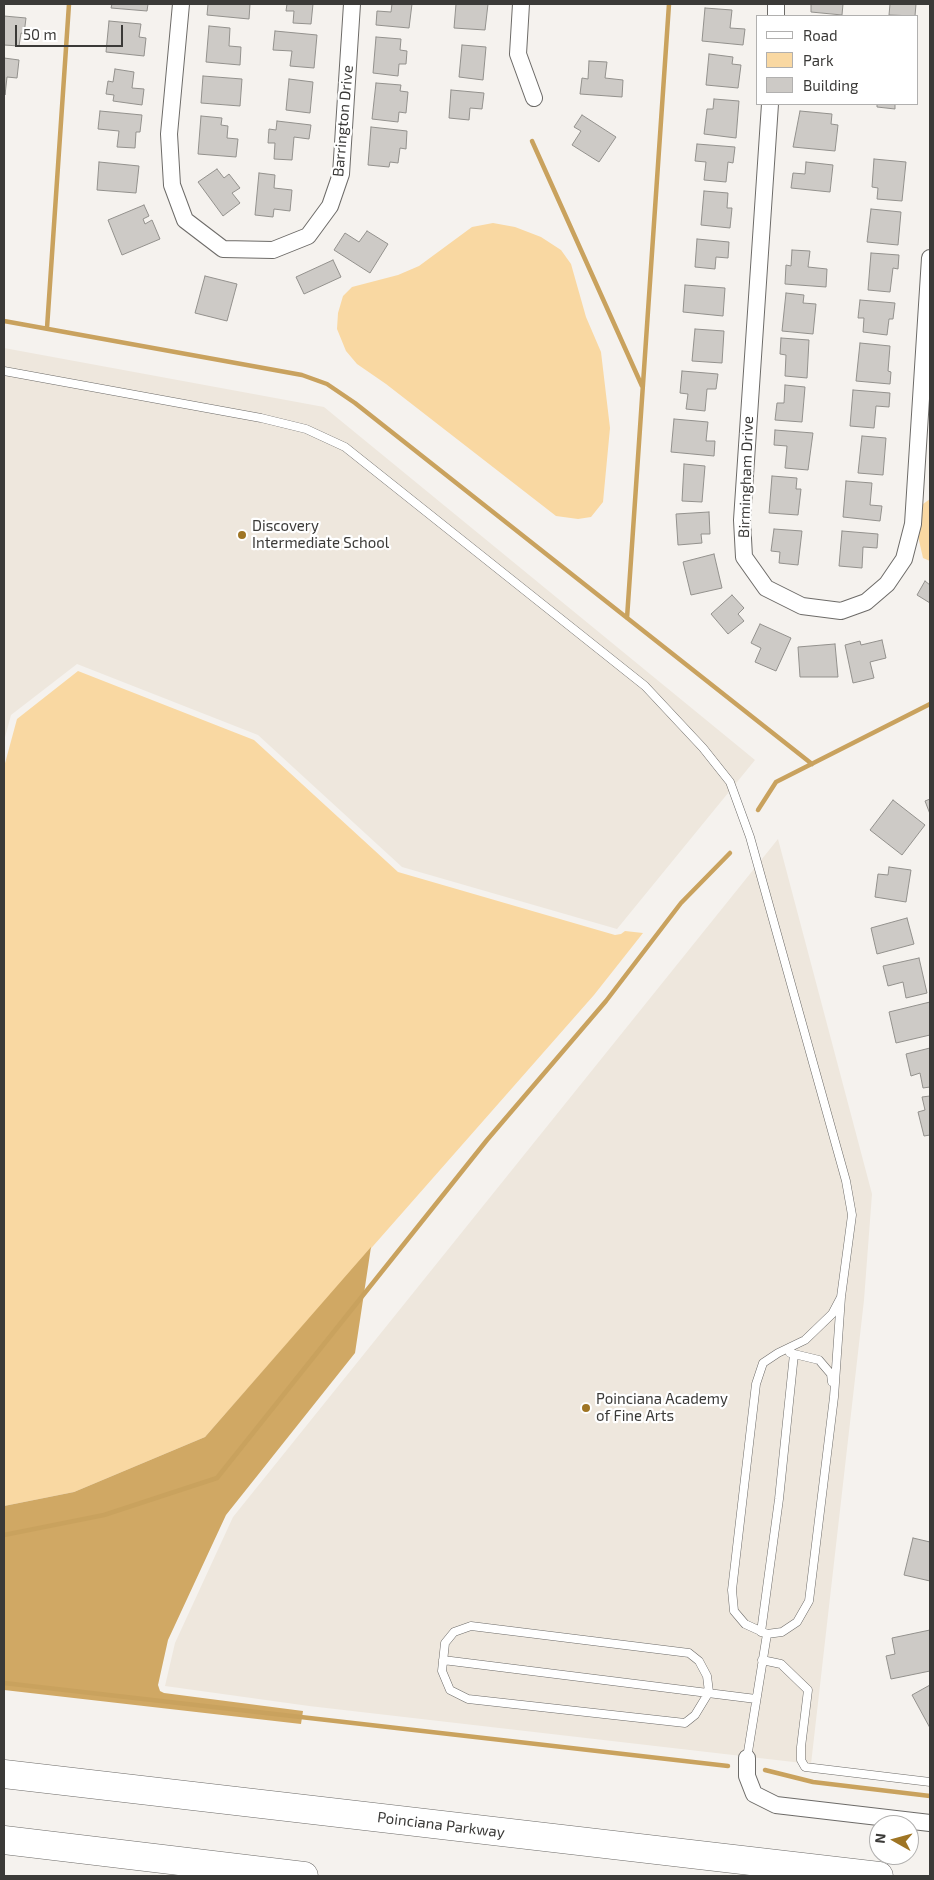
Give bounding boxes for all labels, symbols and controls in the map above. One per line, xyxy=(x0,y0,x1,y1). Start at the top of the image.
scale bar xyxy=(18,15,125,47)
legend xyxy=(756,15,919,105)
text: 50 m xyxy=(23,25,57,43)
text: Road xyxy=(803,26,838,44)
text: Park xyxy=(803,51,834,69)
street label: Barrington Drive xyxy=(329,64,357,178)
text: Building xyxy=(803,76,858,94)
street label: Birmingham Drive xyxy=(735,416,757,538)
place label: Discovery Intermediate School xyxy=(252,517,389,552)
marker: Discovery Intermediate School xyxy=(236,529,248,541)
place label: Poinciana Academy of Fine Arts xyxy=(596,1390,728,1425)
marker: Poinciana Academy of Fine Arts xyxy=(580,1402,592,1414)
street label: Poinciana Parkway xyxy=(376,1808,506,1842)
north arrow xyxy=(869,1815,919,1865)
text: N xyxy=(871,1832,889,1844)

